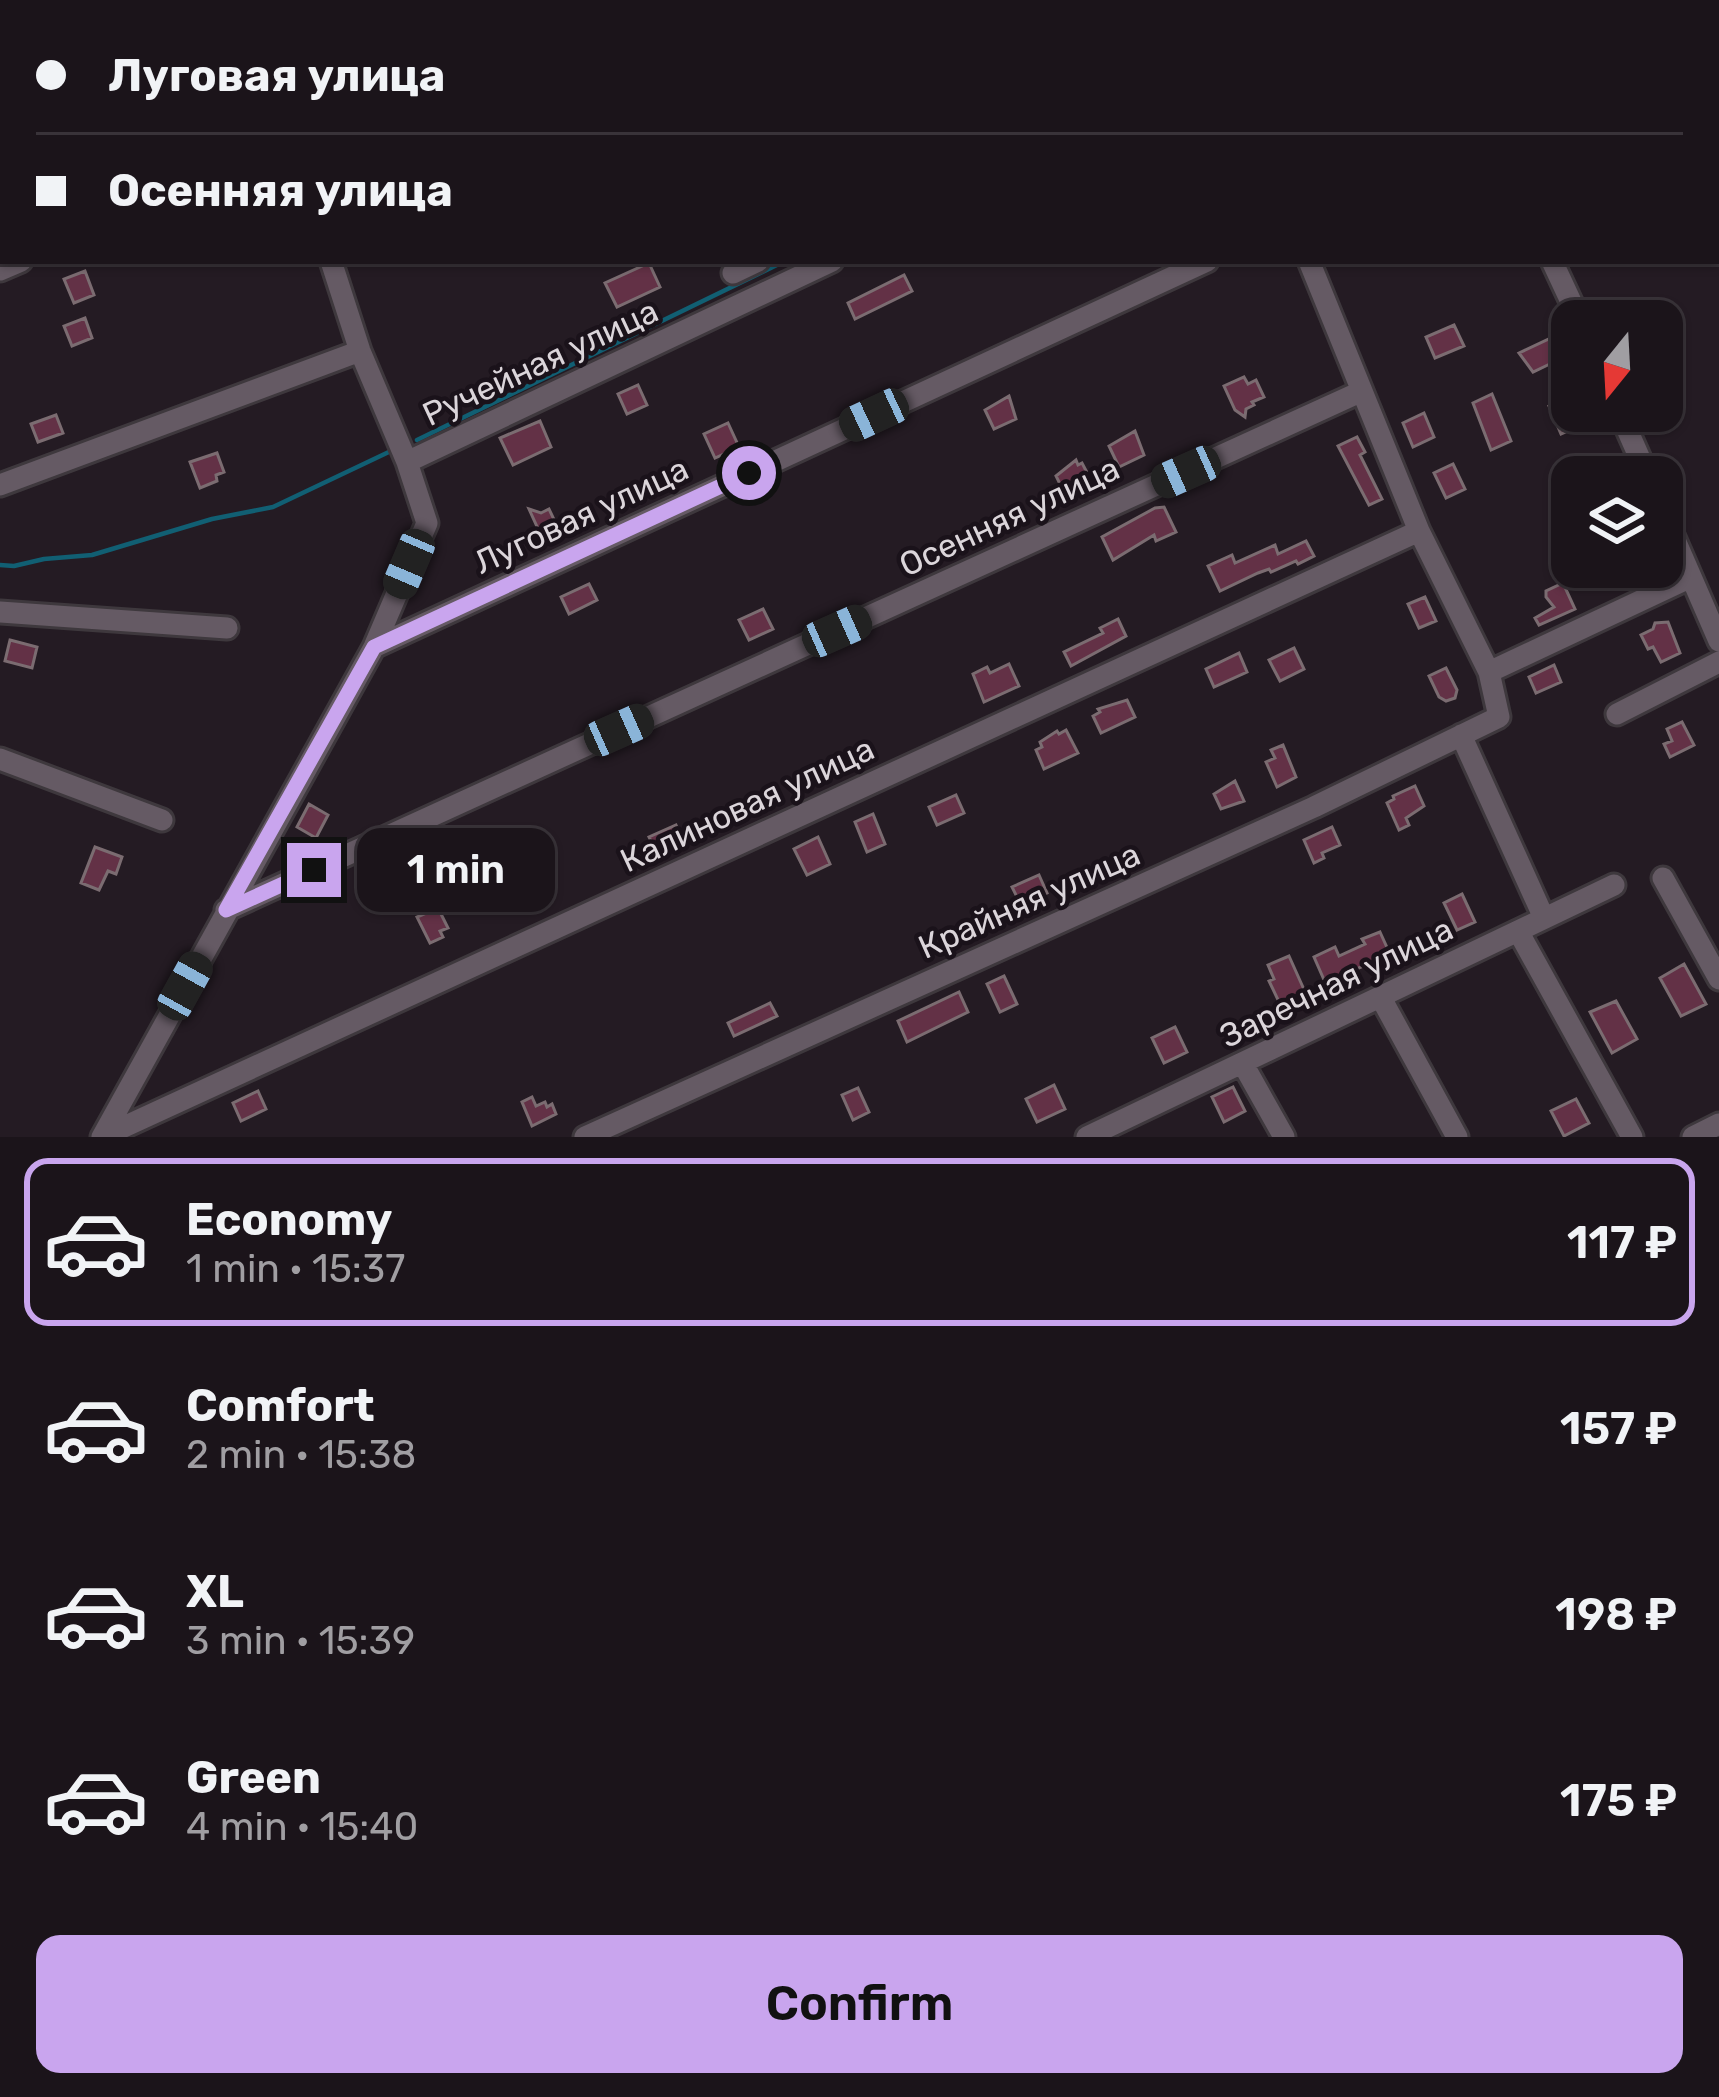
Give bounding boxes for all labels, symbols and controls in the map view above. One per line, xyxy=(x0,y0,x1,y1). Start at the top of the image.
text: Луговая улица xyxy=(108,49,445,102)
text: Осенняя улица xyxy=(108,164,453,217)
street label: Ручейная улица xyxy=(416,291,664,434)
north arrow xyxy=(1551,300,1683,432)
map controls xyxy=(1551,300,1683,588)
car xyxy=(834,383,914,447)
car xyxy=(1146,441,1226,503)
route start xyxy=(722,446,776,500)
street label: Осенняя улица xyxy=(893,448,1125,584)
street label: Луговая улица xyxy=(468,449,695,582)
button: layers xyxy=(1551,456,1683,588)
car xyxy=(378,524,440,604)
car xyxy=(797,600,877,662)
car xyxy=(579,699,659,761)
street label: Калиновая улица xyxy=(614,729,880,880)
callout: 1 min xyxy=(356,828,554,912)
street label: Крайняя улица xyxy=(912,834,1146,967)
route end xyxy=(287,843,341,897)
text: 1 min xyxy=(407,847,505,893)
street label: Заречная улица xyxy=(1213,909,1459,1056)
car xyxy=(152,946,218,1026)
icon: car xyxy=(42,1188,150,1296)
text: Economy xyxy=(186,1193,392,1246)
text: 117 ₽ xyxy=(1567,1216,1677,1269)
text: 1 min · 15:37 xyxy=(186,1246,405,1292)
icon: car xyxy=(42,1374,150,1482)
text: Comfort xyxy=(186,1379,375,1432)
text: 157 ₽ xyxy=(1560,1402,1677,1455)
text: 2 min · 15:38 xyxy=(186,1432,416,1478)
icon: car xyxy=(42,1560,150,1668)
text: XL xyxy=(186,1565,244,1618)
text: 198 ₽ xyxy=(1555,1588,1677,1641)
text: 3 min · 15:39 xyxy=(186,1618,415,1664)
icon: car xyxy=(42,1746,150,1854)
text: Green xyxy=(186,1751,321,1804)
text: 175 ₽ xyxy=(1560,1774,1677,1827)
text: 4 min · 15:40 xyxy=(186,1804,418,1850)
button: Confirm xyxy=(36,1935,1683,2073)

